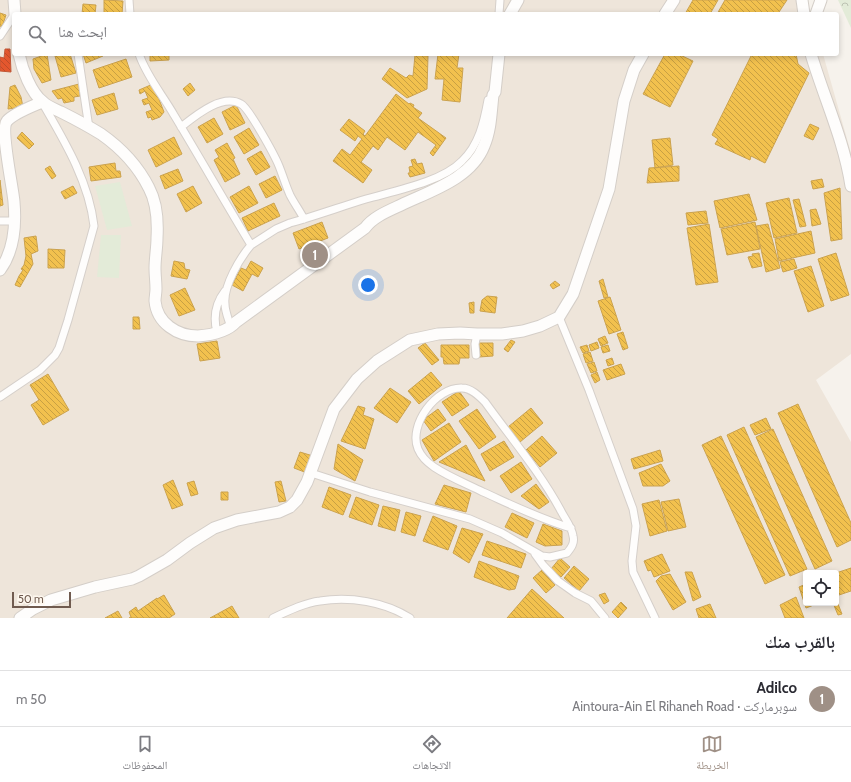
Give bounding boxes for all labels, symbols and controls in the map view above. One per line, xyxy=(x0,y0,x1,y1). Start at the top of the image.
search box xyxy=(12,12,839,56)
icon: search xyxy=(26,23,48,45)
text: ابحث هنا xyxy=(58,23,107,41)
pin: 1 xyxy=(302,240,328,270)
your location xyxy=(358,275,378,295)
map controls xyxy=(803,570,839,606)
button: locate xyxy=(803,570,839,606)
scale bar xyxy=(12,590,71,609)
text: 50 m xyxy=(18,592,44,606)
text: بالقرب منك xyxy=(765,632,835,652)
text: Adilco xyxy=(756,679,797,697)
text: 50 m xyxy=(16,691,46,707)
text: 1 xyxy=(820,691,824,707)
text: سوبرماركت · Aintoura-Ain El Rihaneh Road xyxy=(572,698,797,714)
tab: المحفوظات xyxy=(122,733,167,776)
tab: الاتجاهات xyxy=(412,733,451,776)
tab: الخريطة xyxy=(696,733,729,776)

